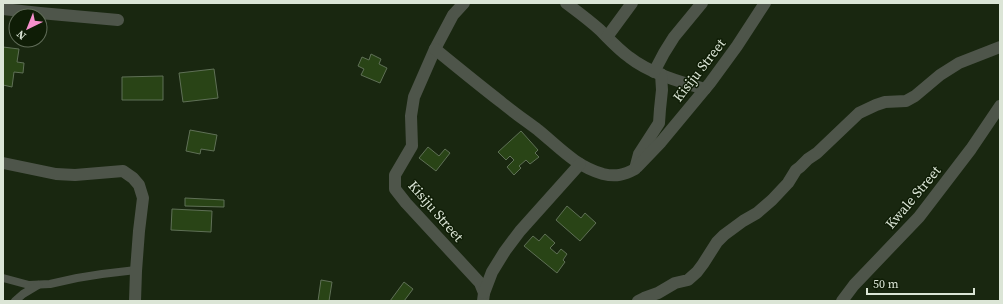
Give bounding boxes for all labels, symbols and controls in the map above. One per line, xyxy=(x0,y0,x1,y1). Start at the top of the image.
north arrow xyxy=(8,8,48,48)
text: N xyxy=(13,27,30,43)
street label: Kisiju Street xyxy=(668,34,730,106)
street label: Kwale Street xyxy=(881,161,946,233)
street label: Kisiju Street xyxy=(404,176,469,246)
scale bar xyxy=(867,270,974,296)
text: 50 m xyxy=(873,276,899,292)

